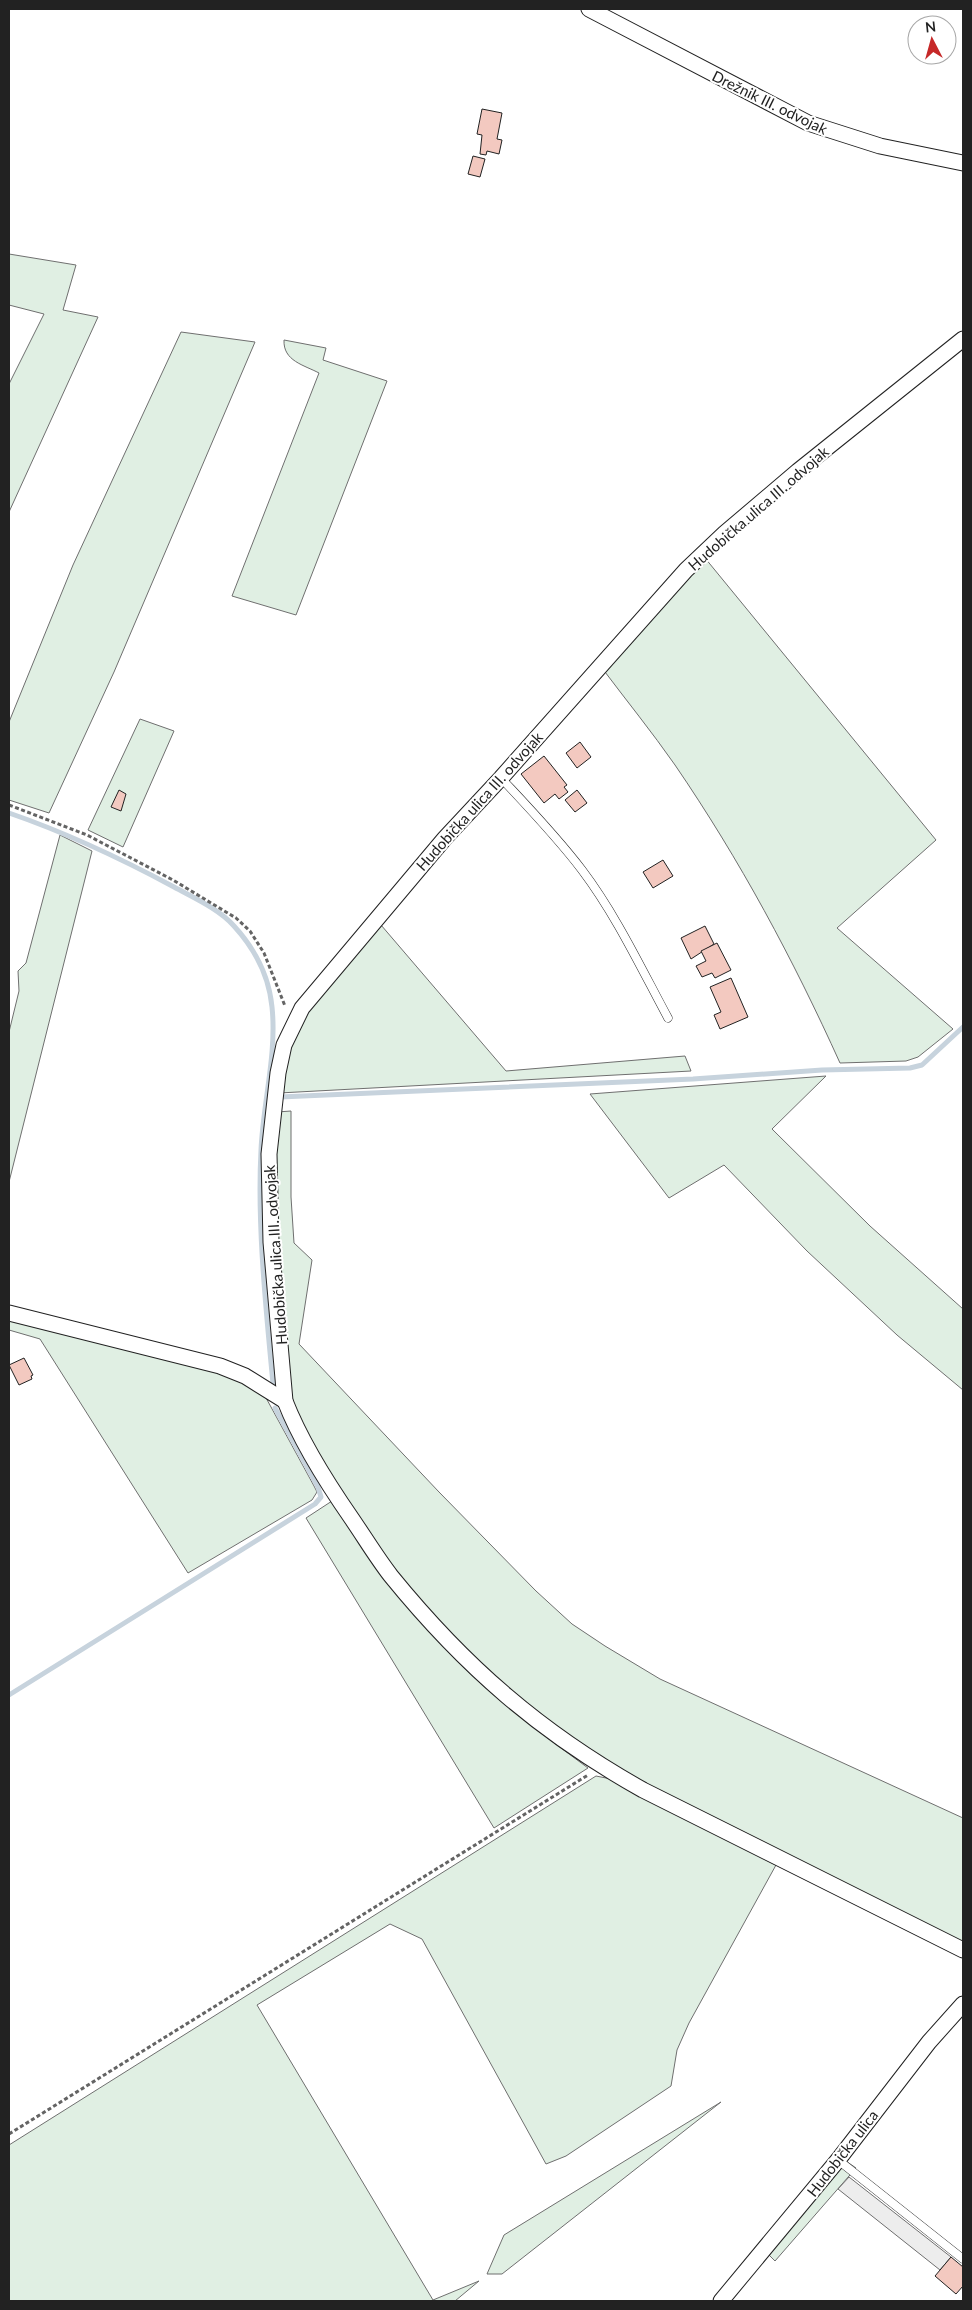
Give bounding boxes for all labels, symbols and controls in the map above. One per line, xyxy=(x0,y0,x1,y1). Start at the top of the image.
north arrow xyxy=(907,15,957,65)
text: N xyxy=(924,18,937,36)
street label: Drežnik III. odvojak xyxy=(709,66,831,138)
street label: Hudobička ulica III. odvojak xyxy=(684,442,832,574)
street label: Hudobička ulica III. odvojak xyxy=(412,728,546,874)
street label: Hudobička ulica III. odvojak xyxy=(260,1164,290,1346)
street label: Hudobička ulica xyxy=(803,2106,881,2200)

